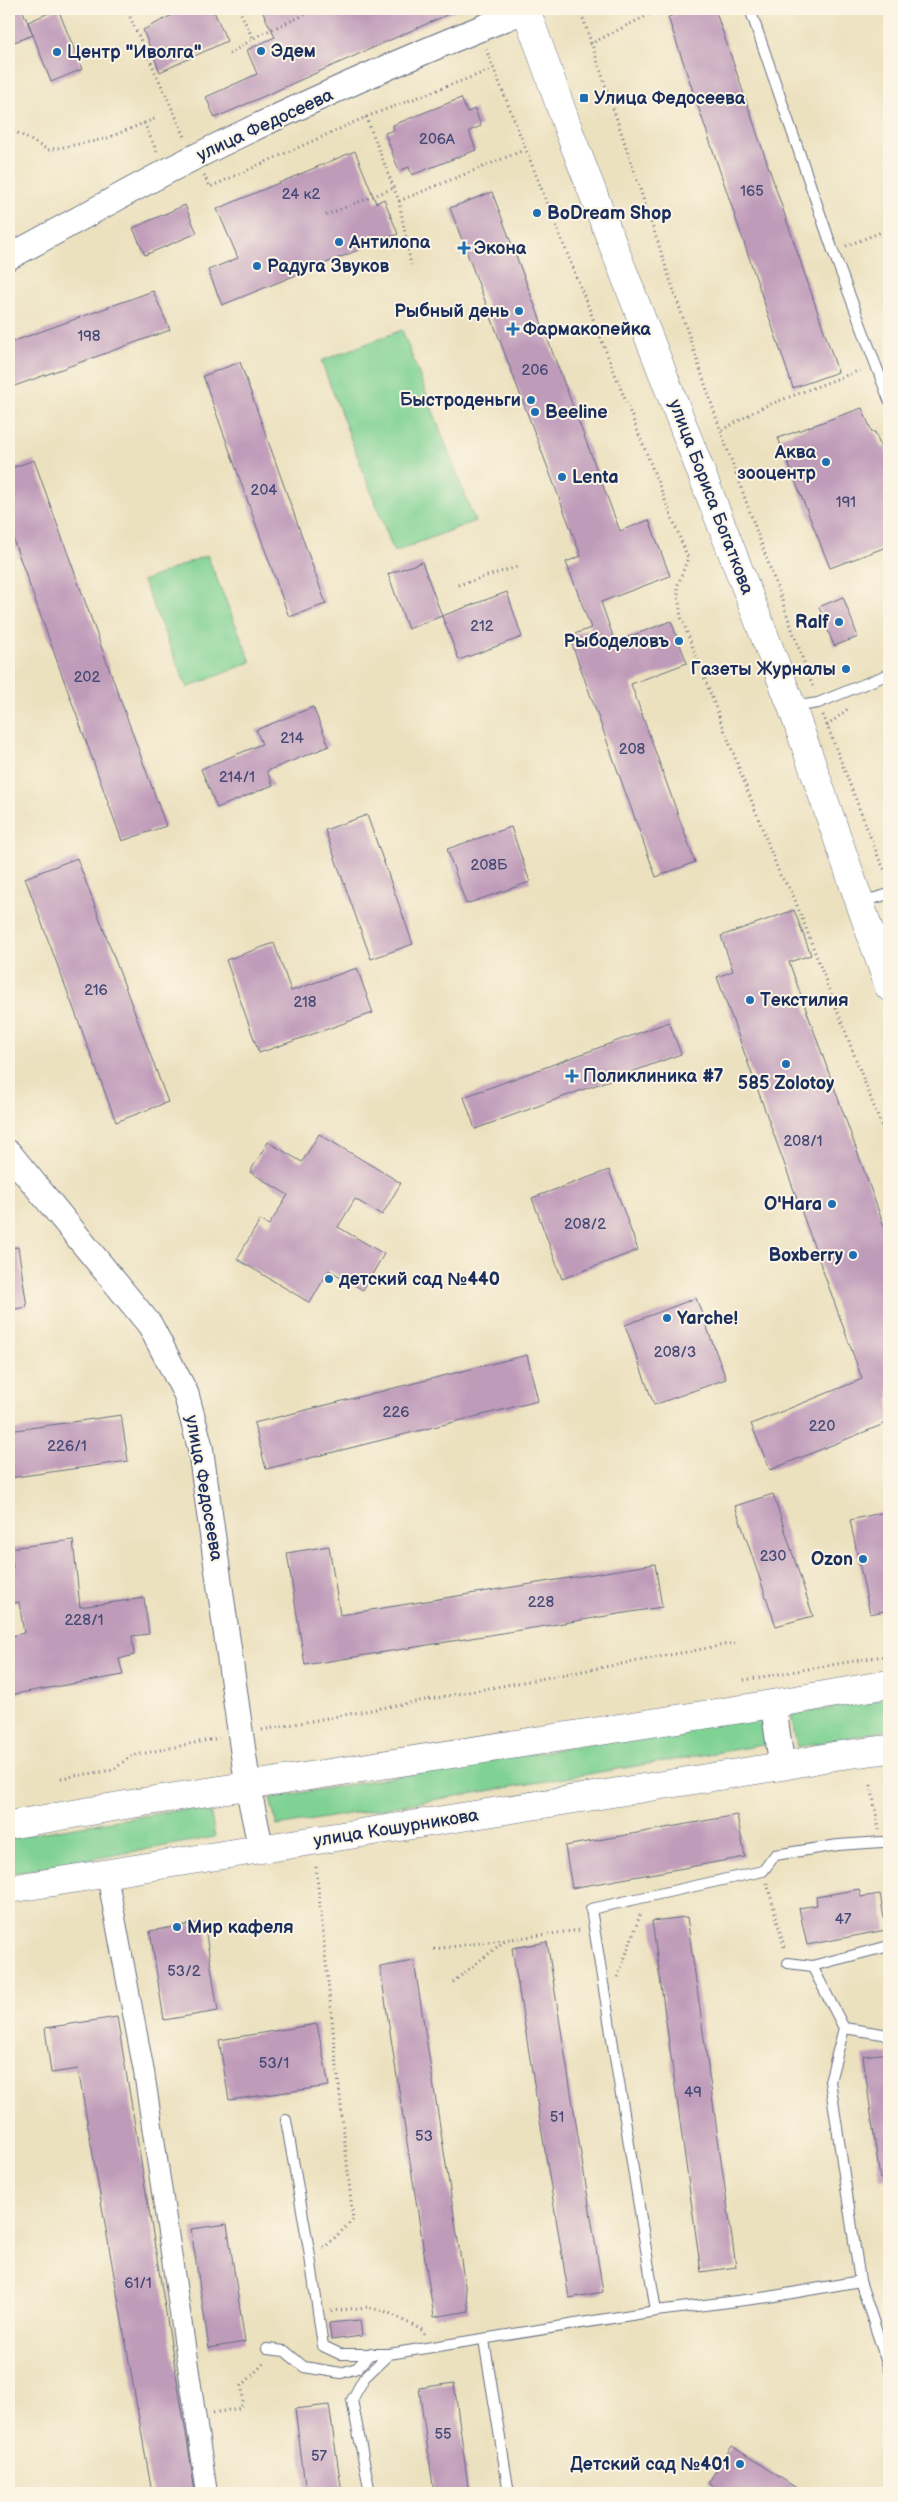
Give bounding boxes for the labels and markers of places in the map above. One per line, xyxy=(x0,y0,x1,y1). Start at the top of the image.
place label: Эдем xyxy=(271,41,316,62)
place label: Центр "Иволга" xyxy=(67,42,202,63)
marker: Эдем xyxy=(255,45,267,57)
marker: Центр "Иволга" xyxy=(51,46,63,58)
place label: Улица Федосеева xyxy=(594,88,746,109)
marker: Улица Федосеева xyxy=(578,92,590,104)
place label: BoDream Shop xyxy=(547,203,671,224)
marker: BoDream Shop xyxy=(531,207,543,219)
place label: Антилопа xyxy=(348,232,431,253)
marker: Антилопа xyxy=(333,236,345,248)
place label: Экона xyxy=(474,238,527,259)
marker: Экона xyxy=(458,242,470,254)
place label: Радуга Звуков xyxy=(267,256,390,277)
marker: Радуга Звуков xyxy=(251,260,263,272)
place label: Рыбный день xyxy=(394,301,510,322)
marker: Рыбный день xyxy=(513,305,525,317)
place label: Фармакопейка xyxy=(523,319,651,340)
marker: Фармакопейка xyxy=(507,323,519,335)
place label: Быстроденьги xyxy=(400,390,521,411)
marker: Быстроденьги xyxy=(525,394,537,406)
place label: Beeline xyxy=(545,402,608,423)
marker: Beeline xyxy=(529,406,541,418)
place label: Аква зооцентр xyxy=(737,442,817,484)
marker: Аква зооцентр xyxy=(820,456,832,468)
place label: Lenta xyxy=(572,467,619,488)
marker: Lenta xyxy=(556,471,568,483)
place label: Ralf xyxy=(795,612,829,633)
marker: Ralf xyxy=(833,616,845,628)
place label: Рыбоделовъ xyxy=(564,631,669,652)
marker: Рыбоделовъ xyxy=(673,635,685,647)
place label: Газеты Журналы xyxy=(691,659,836,680)
marker: Газеты Журналы xyxy=(840,663,852,675)
place label: Текстилия xyxy=(760,990,849,1011)
marker: Текстилия xyxy=(744,994,756,1006)
marker: 585 Zolotoy xyxy=(780,1058,792,1070)
place label: Поликлиника #7 xyxy=(583,1066,723,1087)
marker: Поликлиника #7 xyxy=(565,1069,579,1083)
place label: 585 Zolotoy xyxy=(738,1073,835,1094)
place label: O'Hara xyxy=(764,1194,822,1215)
marker: O'Hara xyxy=(826,1198,838,1210)
place label: Boxberry xyxy=(768,1245,844,1266)
marker: Boxberry xyxy=(847,1249,859,1261)
place label: детский сад №440 xyxy=(338,1269,500,1290)
marker: детский сад №440 xyxy=(323,1273,335,1285)
place label: Yarche! xyxy=(677,1308,738,1329)
marker: Yarche! xyxy=(661,1312,673,1324)
place label: Ozon xyxy=(811,1549,853,1570)
marker: Ozon xyxy=(857,1553,869,1565)
place label: Мир кафеля xyxy=(187,1917,294,1938)
marker: Мир кафеля xyxy=(171,1921,183,1933)
place label: Детский сад №401 xyxy=(570,2454,730,2475)
marker: Детский сад №401 xyxy=(734,2458,746,2470)

